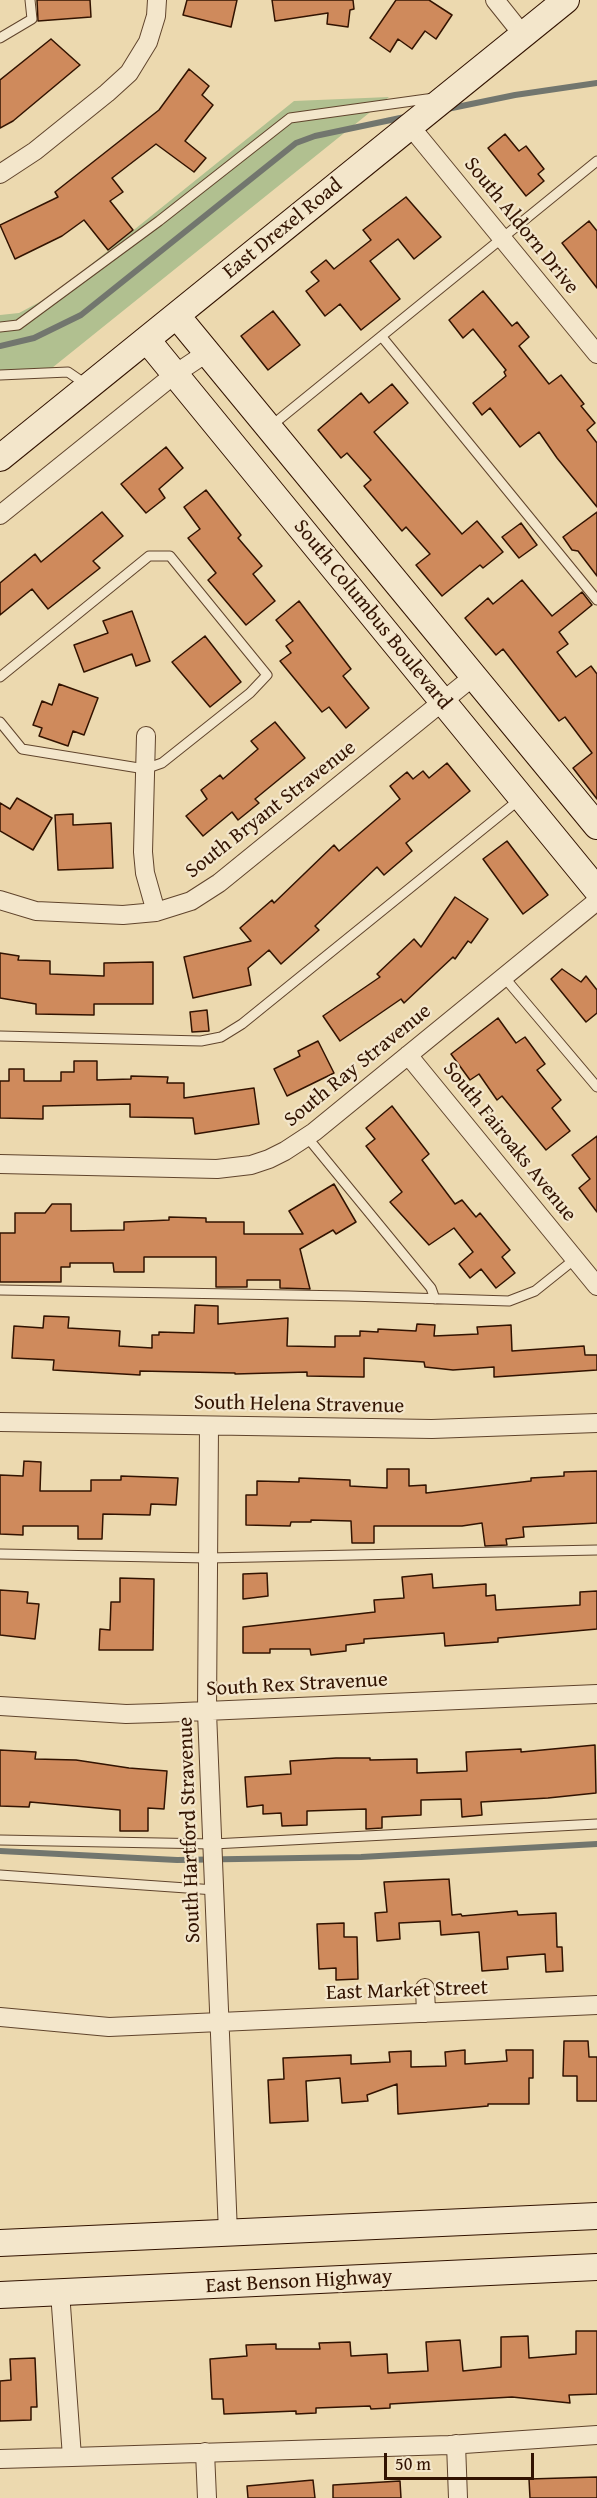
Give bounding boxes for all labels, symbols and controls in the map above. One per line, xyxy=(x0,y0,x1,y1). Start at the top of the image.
street label: South Aldorn Drive xyxy=(458,152,584,300)
street label: East Drexel Road xyxy=(218,173,348,285)
street label: South Columbus Boulevard xyxy=(288,515,456,715)
street label: South Bryant Stravenue xyxy=(181,736,361,884)
street label: South Ray Stravenue xyxy=(279,999,437,1133)
street label: South Fairoaks Avenue xyxy=(437,1057,581,1227)
street label: South Helena Stravenue xyxy=(194,1391,404,1419)
street label: South Rex Stravenue xyxy=(206,1668,388,1702)
street label: South Hartford Stravenue xyxy=(173,1716,207,1944)
street label: East Market Street xyxy=(326,1976,488,2006)
street label: East Benson Highway xyxy=(205,2265,393,2299)
scale bar xyxy=(387,2441,537,2479)
text: 50 m xyxy=(395,2450,431,2477)

